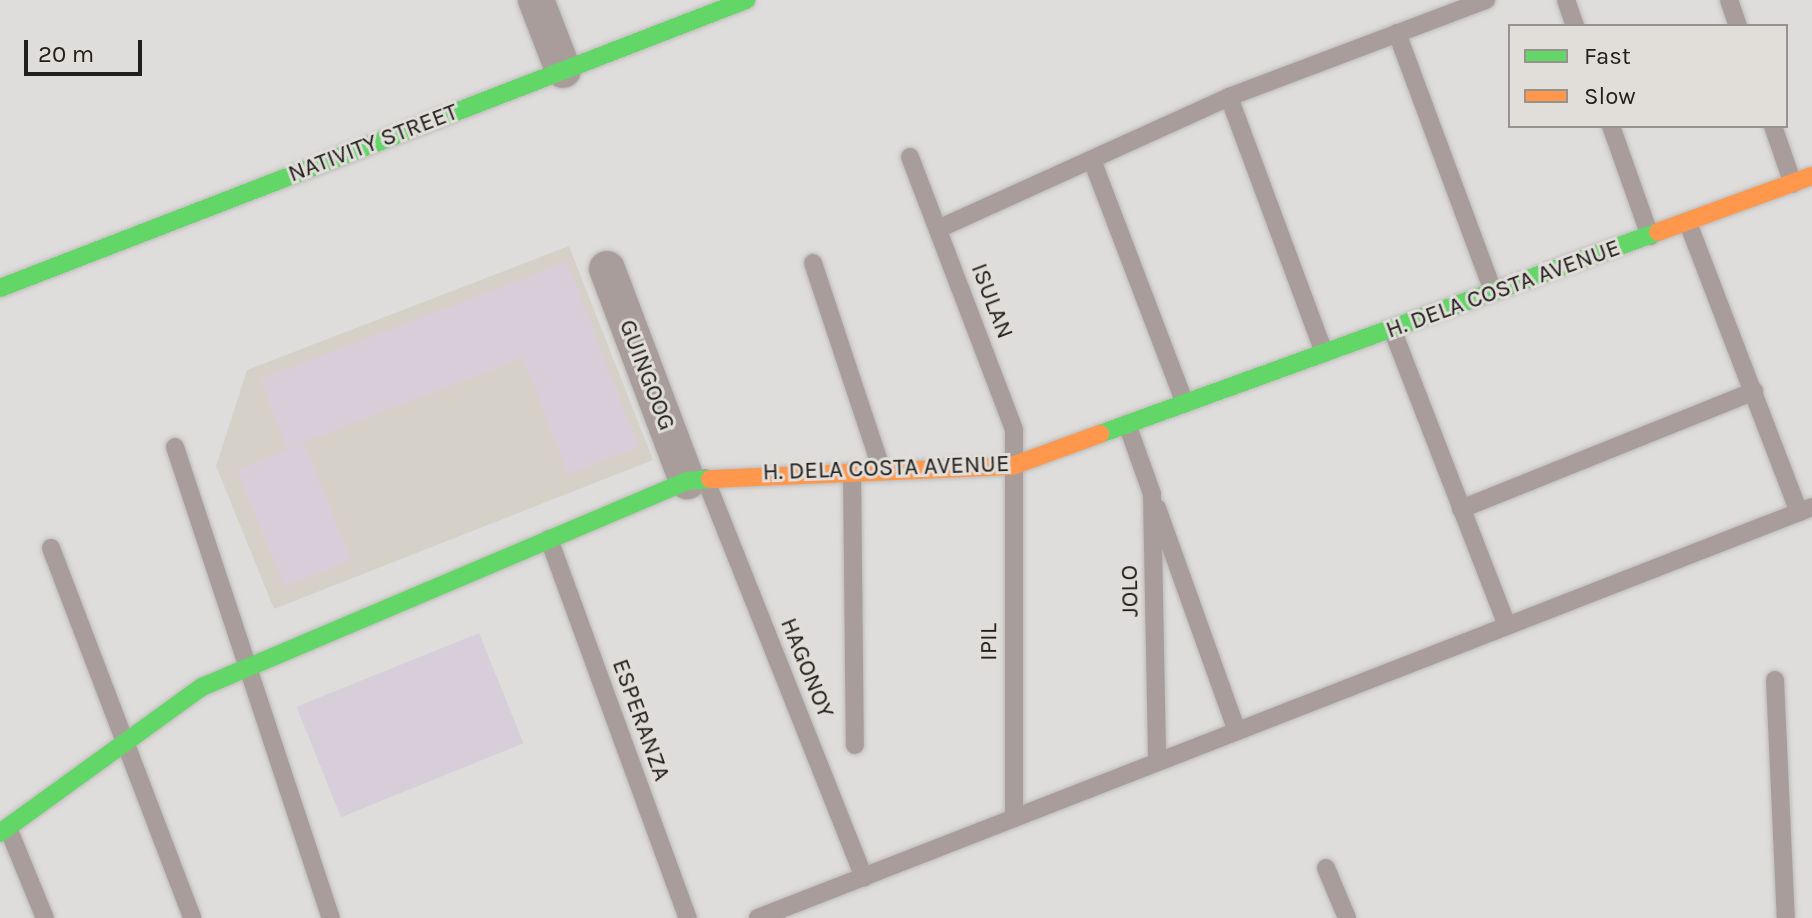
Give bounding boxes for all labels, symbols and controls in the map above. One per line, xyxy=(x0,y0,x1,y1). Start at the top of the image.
scale bar xyxy=(28,24,146,74)
legend xyxy=(1508,24,1788,128)
text: 20 m xyxy=(38,40,94,68)
text: Fast xyxy=(1584,42,1631,70)
text: Slow xyxy=(1584,82,1636,110)
street label: NATIVITY STREET xyxy=(284,97,462,189)
street label: H. DELA COSTA AVENUE xyxy=(1382,233,1624,345)
street label: ISULAN xyxy=(965,259,1019,343)
street label: GUINGOOG xyxy=(613,316,681,434)
street label: H. DELA COSTA AVENUE xyxy=(762,449,1010,487)
street label: JOLO xyxy=(1115,565,1145,617)
street label: HAGONOY xyxy=(774,614,840,722)
street label: IPIL xyxy=(975,623,1003,661)
street label: ESPERANZA xyxy=(606,655,676,785)

